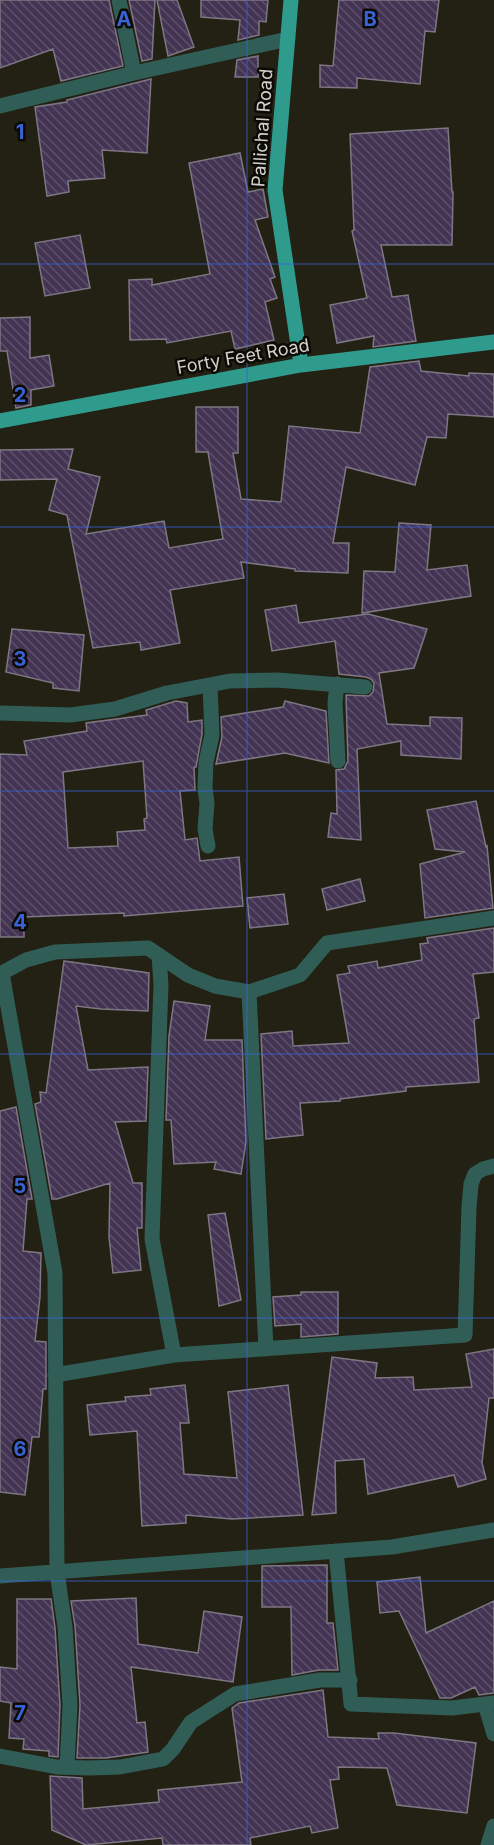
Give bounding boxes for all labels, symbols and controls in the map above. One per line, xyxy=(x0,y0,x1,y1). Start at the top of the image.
text: A xyxy=(117,7,132,31)
text: B xyxy=(363,7,377,31)
street label: Pallichal Road xyxy=(247,68,277,188)
text: 1 xyxy=(16,120,24,144)
street label: Forty Feet Road xyxy=(175,334,311,378)
text: 2 xyxy=(14,383,26,407)
text: 3 xyxy=(14,647,26,671)
text: 4 xyxy=(13,910,27,934)
text: 5 xyxy=(14,1174,26,1198)
text: 6 xyxy=(14,1437,27,1461)
text: 7 xyxy=(14,1701,26,1725)

